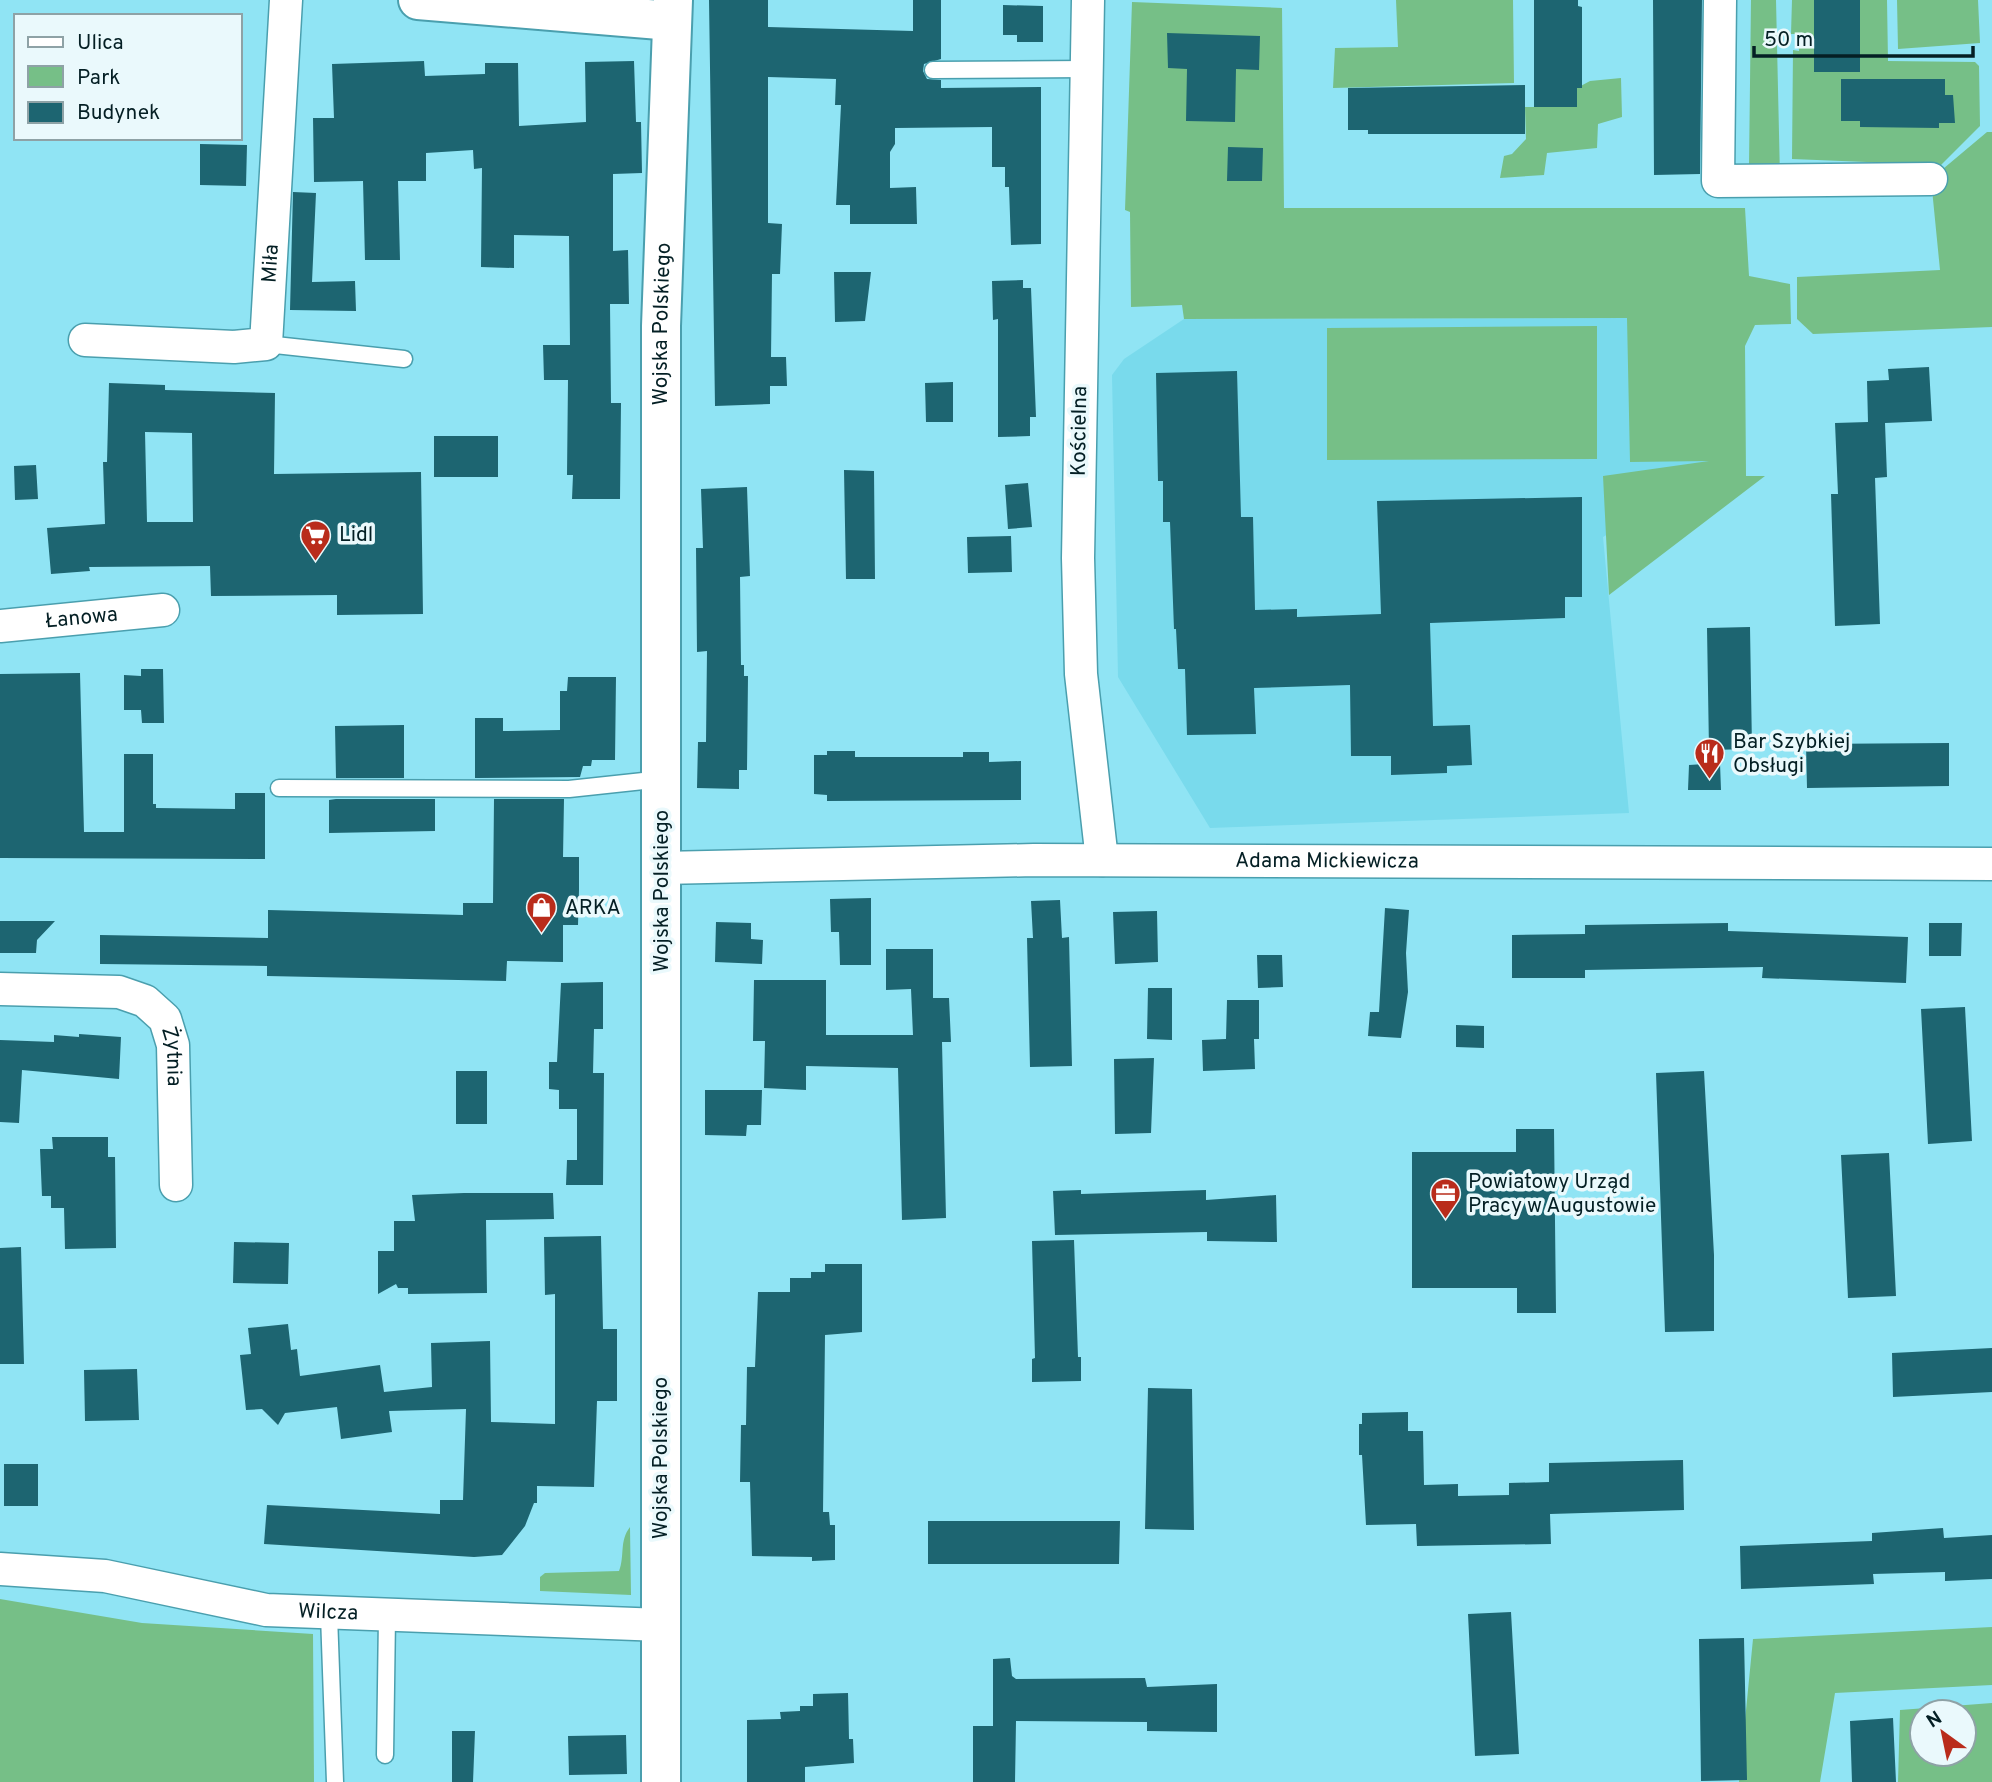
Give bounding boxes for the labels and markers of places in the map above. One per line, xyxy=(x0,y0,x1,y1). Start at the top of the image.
supermarket icon: Lidl xyxy=(299,518,333,562)
place label: Lidl xyxy=(339,522,373,549)
place label: Bar Szybkiej Obsługi xyxy=(1733,729,1850,780)
restaurant icon: Bar Szybkiej Obsługi xyxy=(1693,737,1727,781)
shop icon: ARKA xyxy=(525,891,559,935)
place label: ARKA xyxy=(565,895,621,922)
place label: Powiatowy Urząd Pracy w Augustowie xyxy=(1468,1169,1656,1220)
office icon: Powiatowy Urząd Pracy w Augustowie xyxy=(1428,1177,1462,1221)

